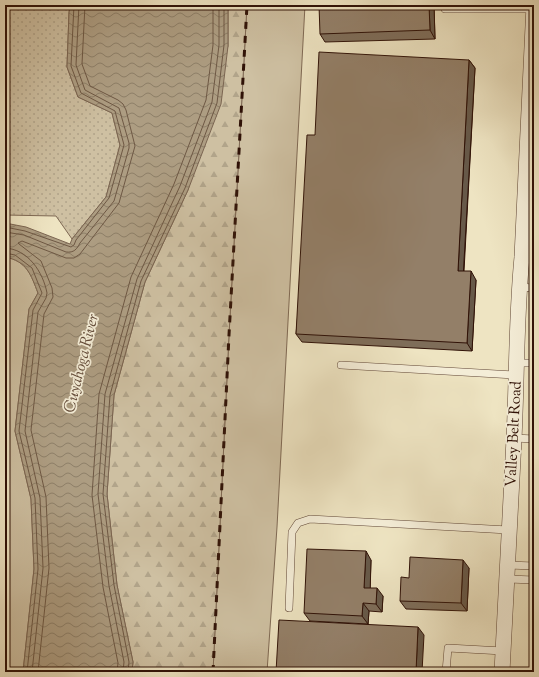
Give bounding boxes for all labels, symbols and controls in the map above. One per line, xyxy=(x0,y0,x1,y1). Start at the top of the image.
water label: Cuyahoga River xyxy=(59,312,106,415)
street label: Valley Belt Road xyxy=(501,380,528,488)

